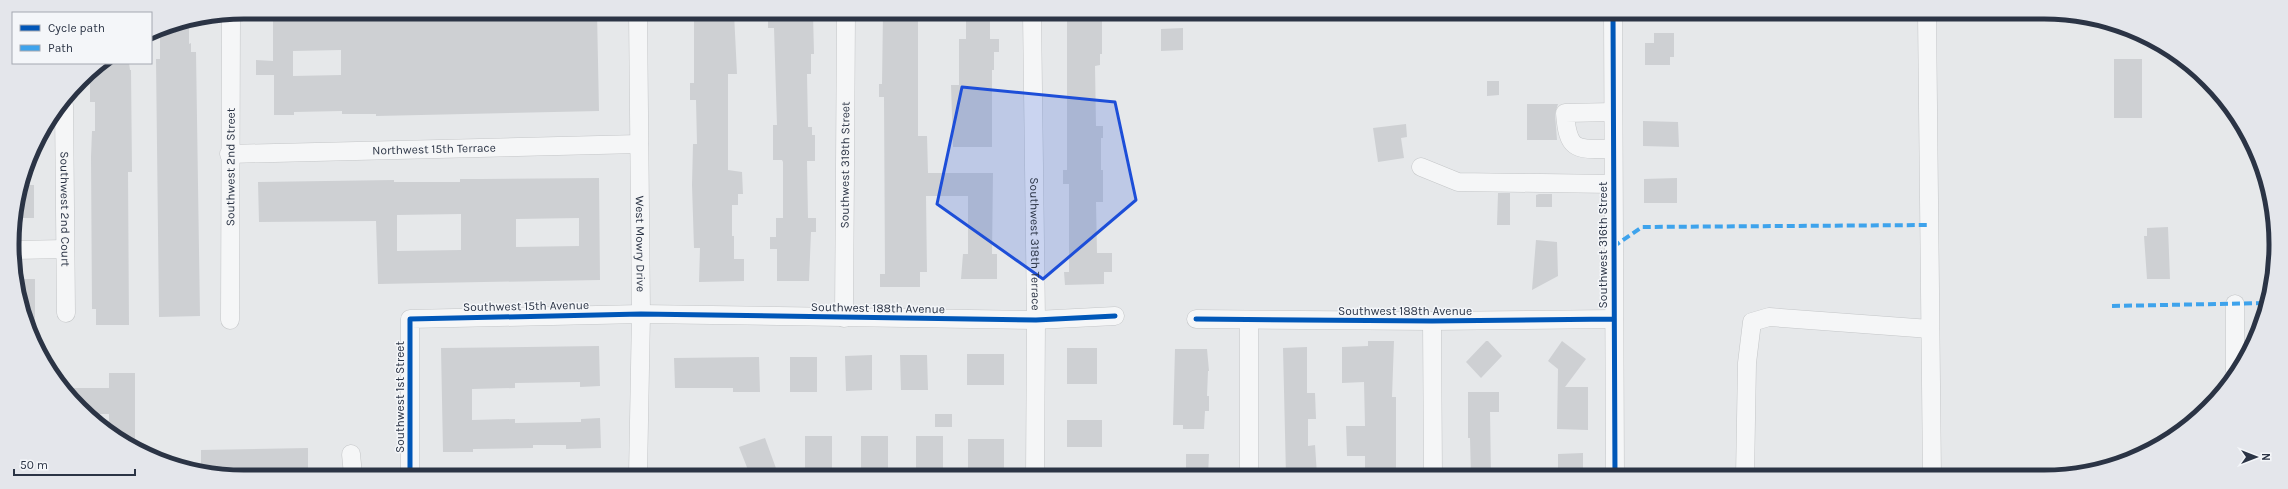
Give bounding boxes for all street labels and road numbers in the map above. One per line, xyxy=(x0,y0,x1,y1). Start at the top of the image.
street label: Southwest 319th Street xyxy=(838,101,852,229)
street label: Southwest 2nd Street xyxy=(223,107,238,226)
street label: Northwest 15th Terrace xyxy=(372,140,496,158)
street label: Southwest 2nd Court xyxy=(57,151,73,267)
street label: Southwest 318th Terrace xyxy=(1027,177,1043,311)
street label: Southwest 316th Street xyxy=(1596,181,1610,308)
street label: West Mowry Drive xyxy=(633,196,648,292)
street label: Southwest 15th Avenue xyxy=(463,298,589,314)
street label: Southwest 188th Avenue xyxy=(811,300,945,316)
street label: Southwest 188th Avenue xyxy=(1338,304,1472,318)
street label: Southwest 1st Street xyxy=(393,341,407,453)

